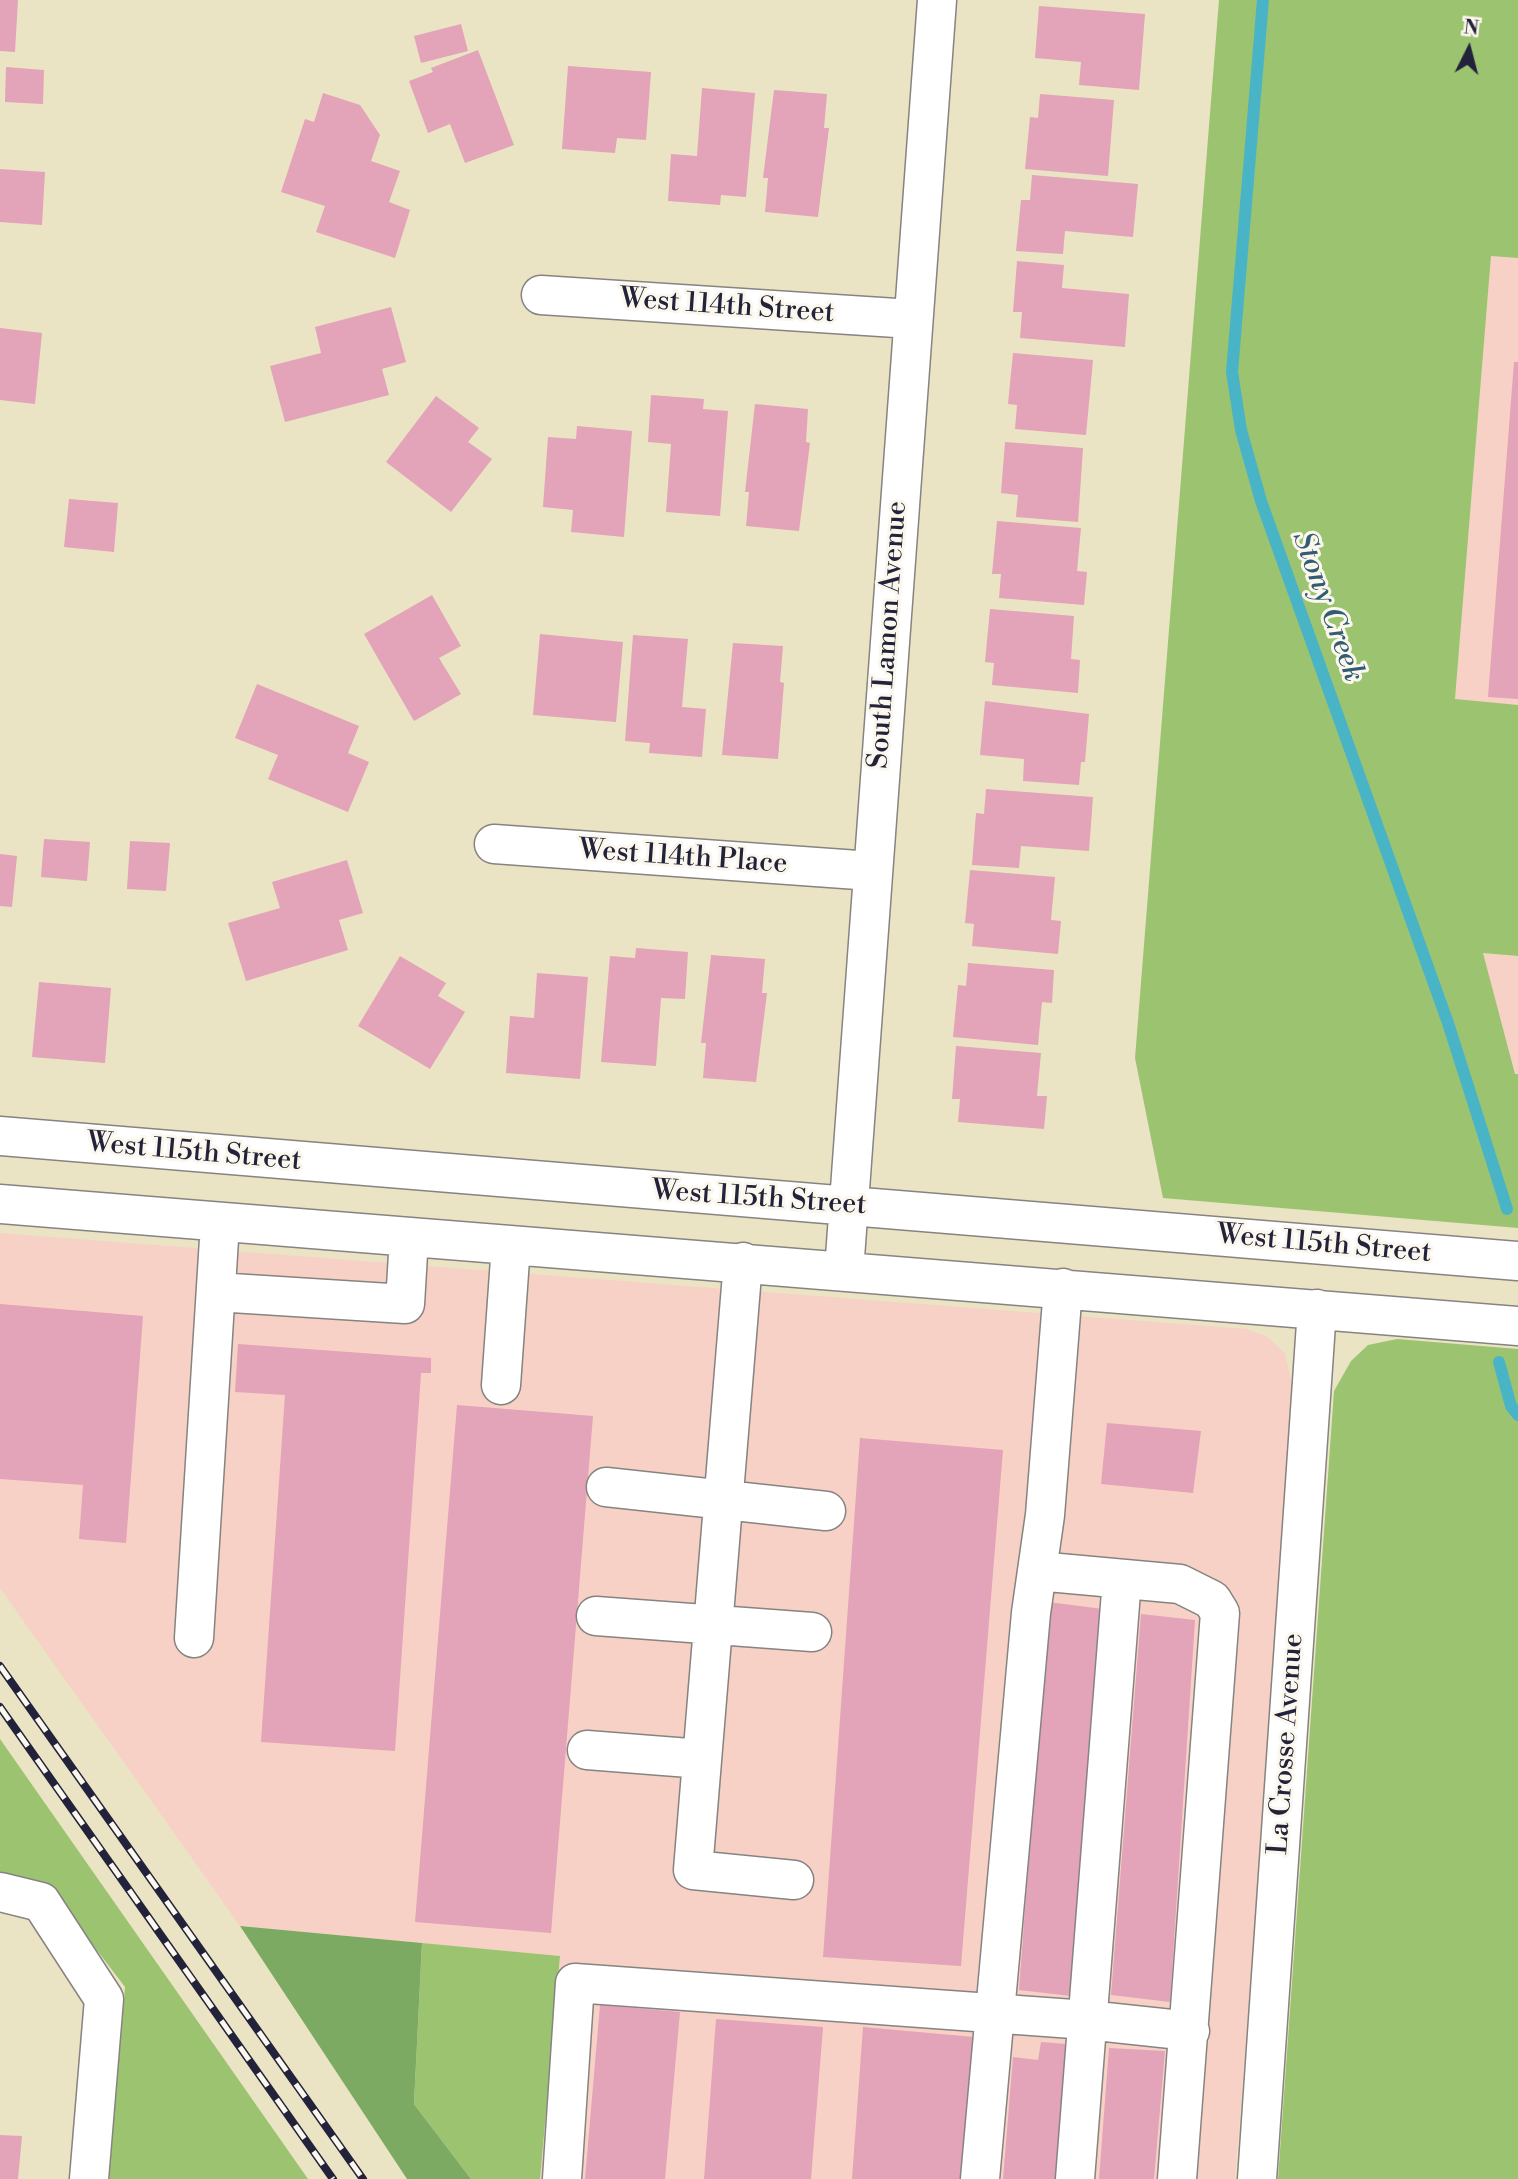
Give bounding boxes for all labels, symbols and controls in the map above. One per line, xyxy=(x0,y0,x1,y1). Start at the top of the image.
north arrow xyxy=(1434,14,1504,84)
text: N xyxy=(1462,15,1480,41)
street label: West 114th Street xyxy=(618,283,836,331)
street label: South Lamon Avenue xyxy=(863,500,915,770)
water label: Stony Creek xyxy=(1283,527,1371,687)
street label: West 114th Place xyxy=(578,834,788,882)
street label: West 115th Street xyxy=(85,1127,303,1179)
street label: West 115th Street xyxy=(651,1175,867,1223)
street label: West 115th Street xyxy=(1215,1219,1433,1271)
street label: La Crosse Avenue xyxy=(1263,1632,1311,1856)

